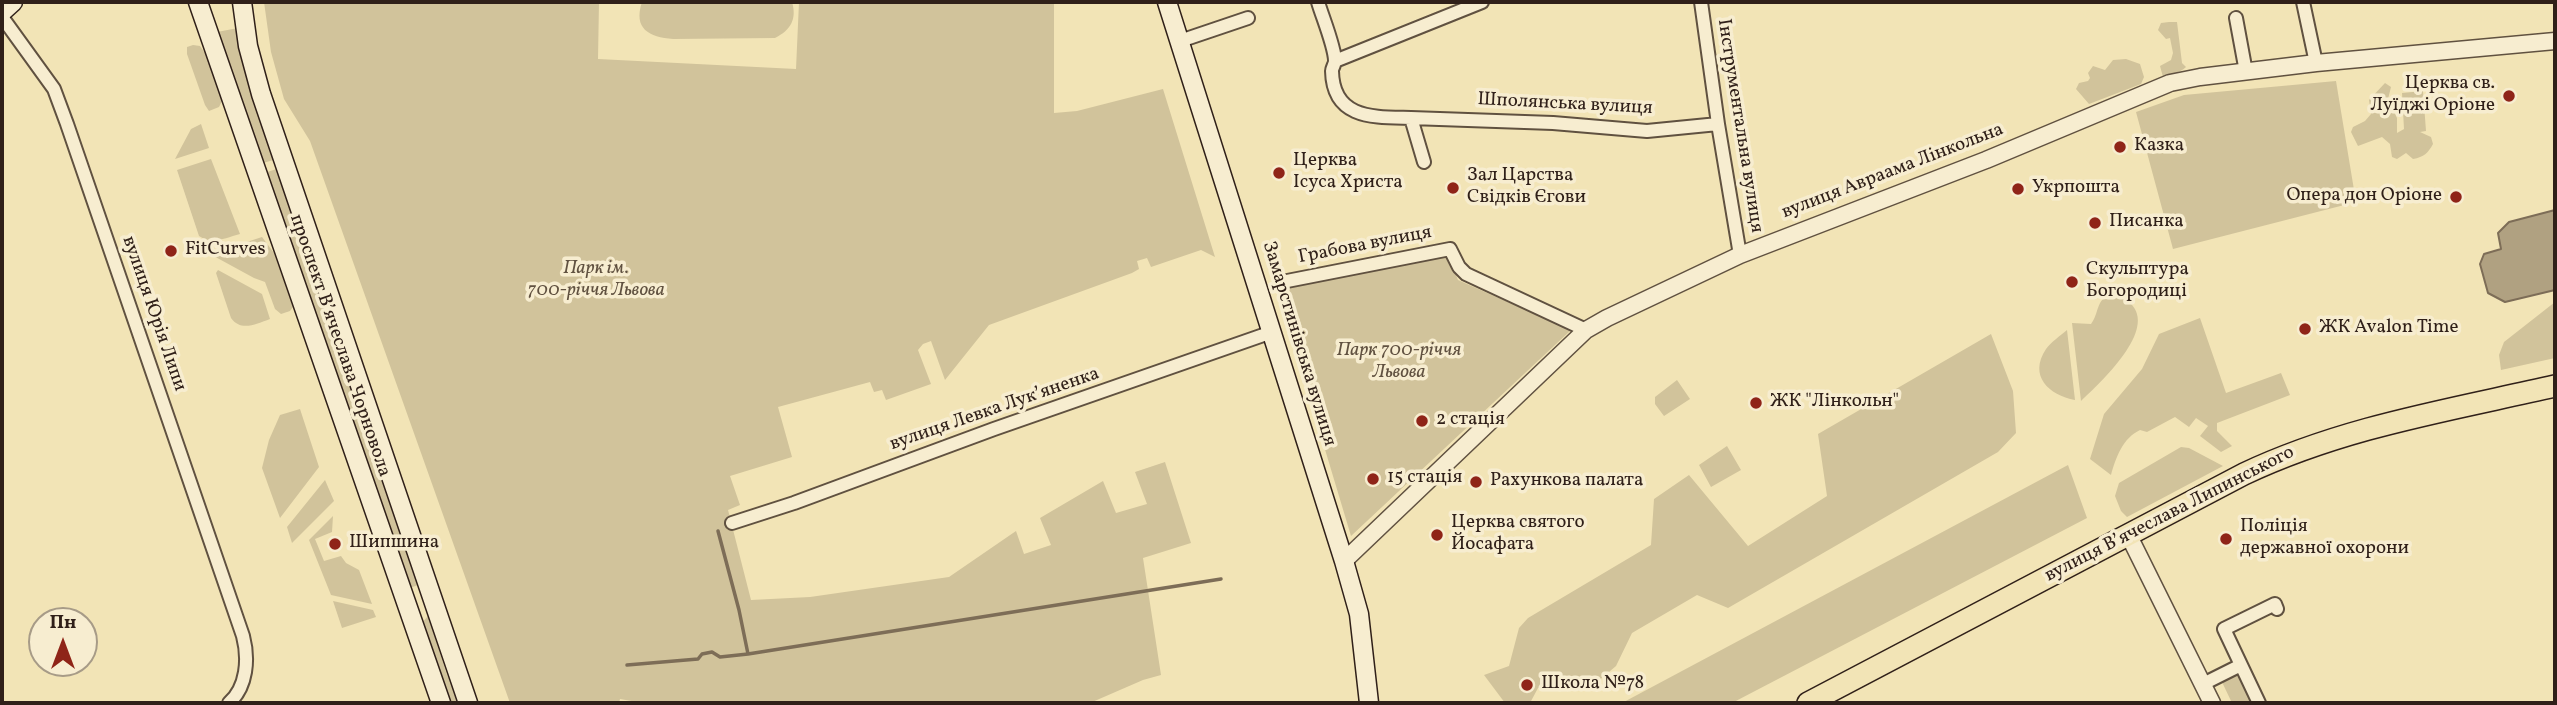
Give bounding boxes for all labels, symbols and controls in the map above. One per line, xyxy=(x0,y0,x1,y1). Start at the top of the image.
street label: Інструментальна вулиця xyxy=(1711,17,1767,235)
place label: Церква св. Луїджі Оріоне xyxy=(2370,74,2495,118)
marker: Церква св. Луїджі Оріоне xyxy=(2501,88,2517,104)
street label: Шполянська вулиця xyxy=(1477,89,1653,121)
street label: вулиця Авраама Лінкольна xyxy=(1779,119,2007,225)
place label: Казка xyxy=(2134,136,2184,158)
marker: Казка xyxy=(2112,139,2128,155)
place label: Церква Ісуса Христа xyxy=(1293,151,1403,195)
marker: Церква Ісуса Христа xyxy=(1271,165,1287,181)
place label: Зал Царства Свідків Єгови xyxy=(1467,166,1586,210)
place label: Укрпошта xyxy=(2032,178,2120,200)
marker: Зал Царства Свідків Єгови xyxy=(1445,180,1461,196)
marker: Укрпошта xyxy=(2010,181,2026,197)
place label: Опера дон Оріоне xyxy=(2286,186,2442,208)
marker: Опера дон Оріоне xyxy=(2448,189,2464,205)
street label: проспект Вʼячеслава Чорновола xyxy=(283,212,395,480)
place label: Писанка xyxy=(2109,212,2184,234)
marker: Писанка xyxy=(2087,215,2103,231)
street label: Грабова вулиця xyxy=(1296,222,1434,270)
street label: вулиця Юрія Липи xyxy=(116,233,190,395)
street label: Замарстинівська вулиця xyxy=(1256,239,1340,449)
place label: FitCurves xyxy=(185,240,266,262)
marker: FitCurves xyxy=(163,243,179,259)
park label: Парк ім. 700-річчя Львова xyxy=(527,259,665,303)
place label: Скульптура Богородиці xyxy=(2086,260,2189,304)
marker: Скульптура Богородиці xyxy=(2064,274,2080,290)
place label: ЖК Avalon Time xyxy=(2319,318,2459,340)
marker: ЖК Avalon Time xyxy=(2297,321,2313,337)
park label: Парк 700-річчя Львова xyxy=(1337,341,1461,385)
street label: вулиця Левка Лукʼяненка xyxy=(887,363,1103,457)
place label: ЖК "Лінкольн" xyxy=(1770,392,1899,414)
marker: ЖК "Лінкольн" xyxy=(1748,395,1764,411)
place label: 2 стація xyxy=(1436,410,1505,432)
marker: 2 стація xyxy=(1414,413,1430,429)
street label: вулиця Вʼячеслава Липинського xyxy=(2041,442,2299,588)
place label: 15 стація xyxy=(1387,468,1462,490)
marker: 15 стація xyxy=(1365,471,1381,487)
place label: Рахункова палата xyxy=(1490,471,1643,493)
marker: Рахункова палата xyxy=(1468,474,1484,490)
place label: Церква святого Йосафата xyxy=(1451,513,1585,557)
place label: Поліція державної охорони xyxy=(2240,517,2409,561)
marker: Церква святого Йосафата xyxy=(1429,527,1445,543)
marker: Поліція державної охорони xyxy=(2218,531,2234,547)
place label: Шипшина xyxy=(349,533,439,555)
marker: Шипшина xyxy=(327,536,343,552)
north arrow xyxy=(28,607,98,677)
text: Пн xyxy=(50,610,76,636)
place label: Школа №78 xyxy=(1541,674,1644,696)
marker: Школа №78 xyxy=(1519,677,1535,693)

